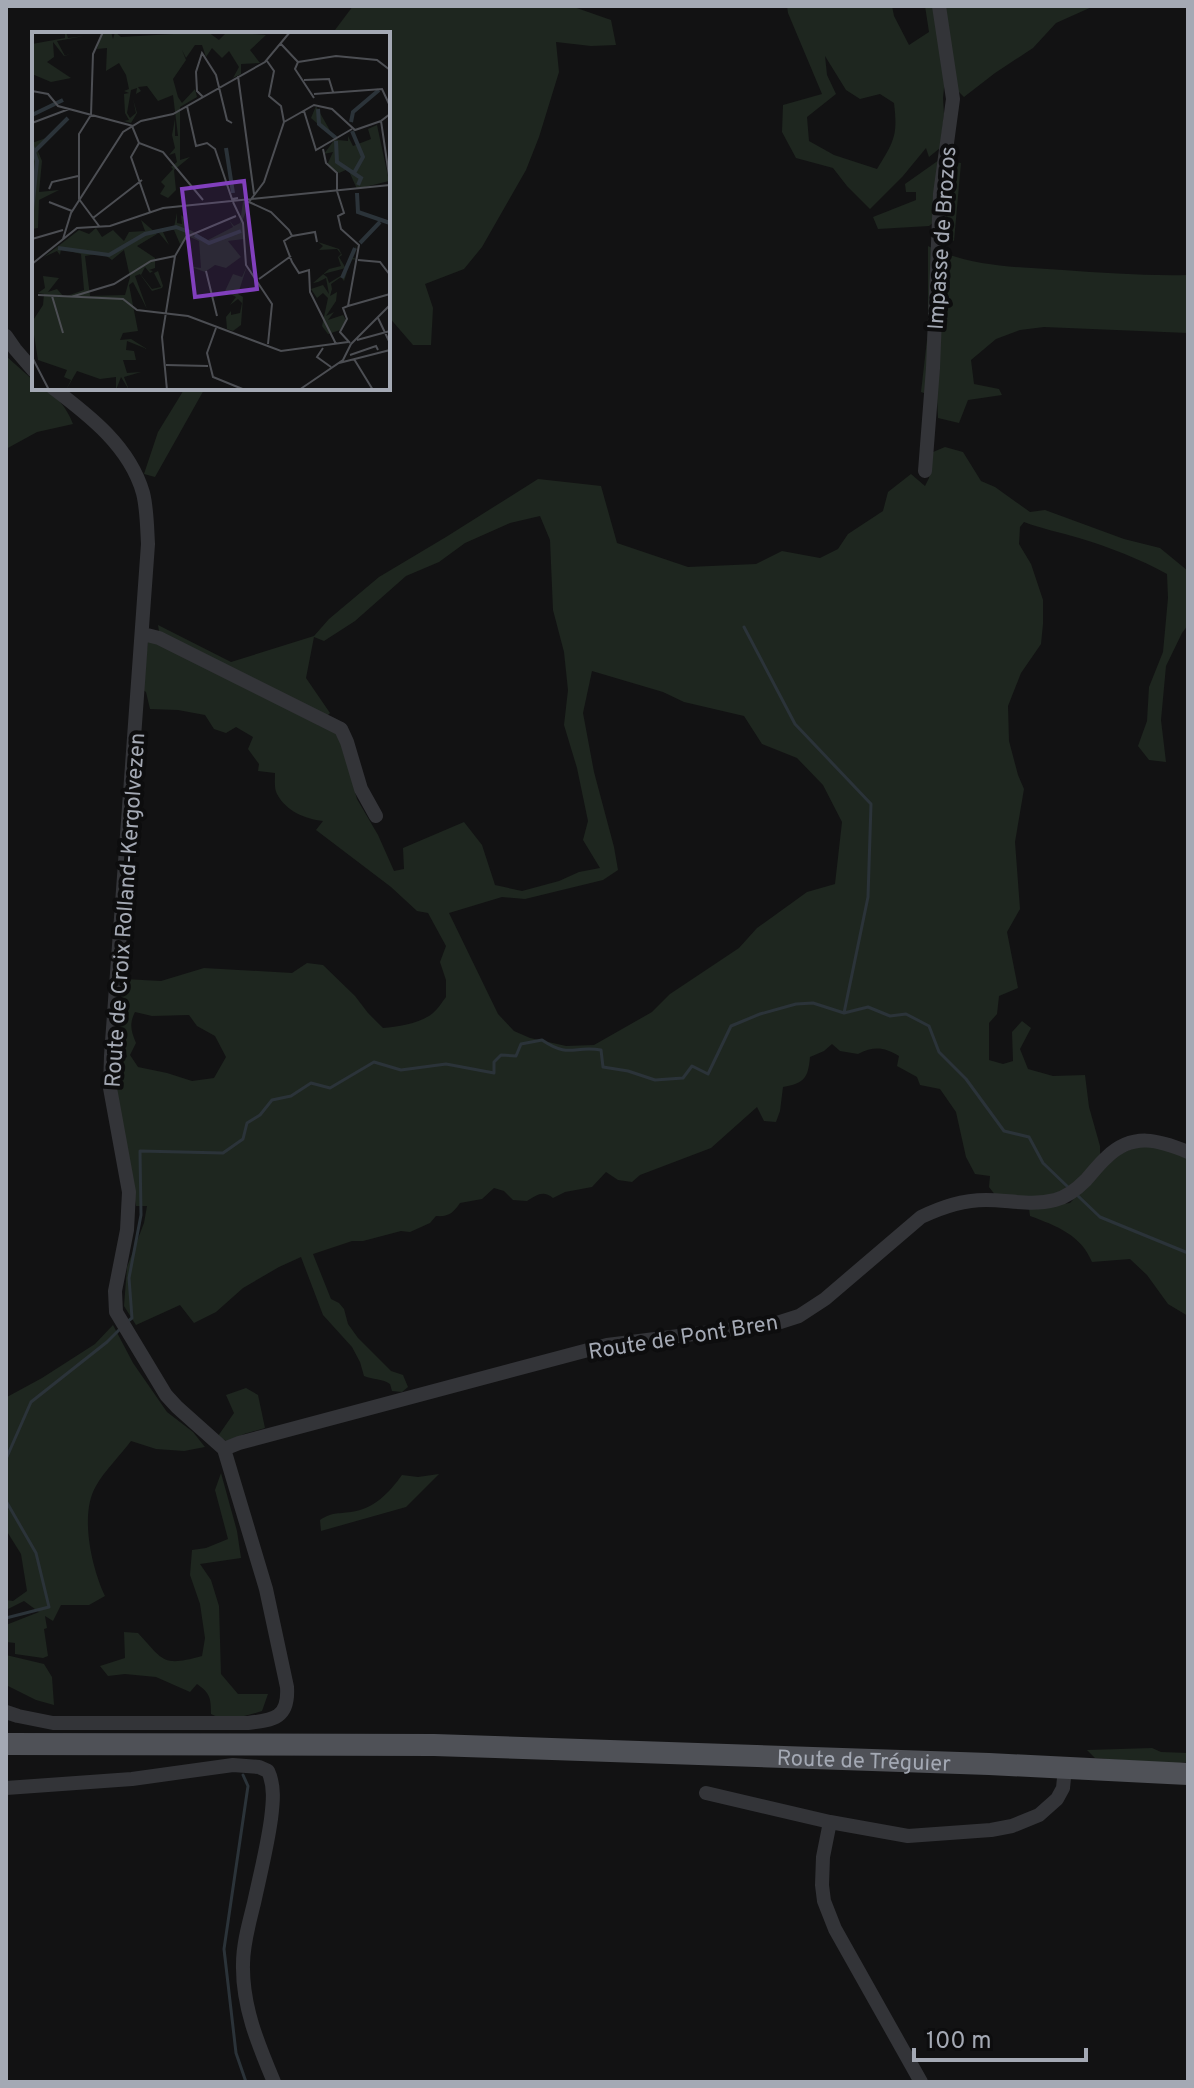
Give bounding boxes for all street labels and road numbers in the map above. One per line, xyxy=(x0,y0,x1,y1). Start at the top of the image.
street label: Impasse de Brozos xyxy=(924,145,963,331)
street label: Route de Croix Rolland-Kergolvezen xyxy=(101,732,152,1089)
street label: Route de Pont Bren xyxy=(587,1310,780,1367)
street label: Route de Tréguier xyxy=(776,1746,952,1779)

